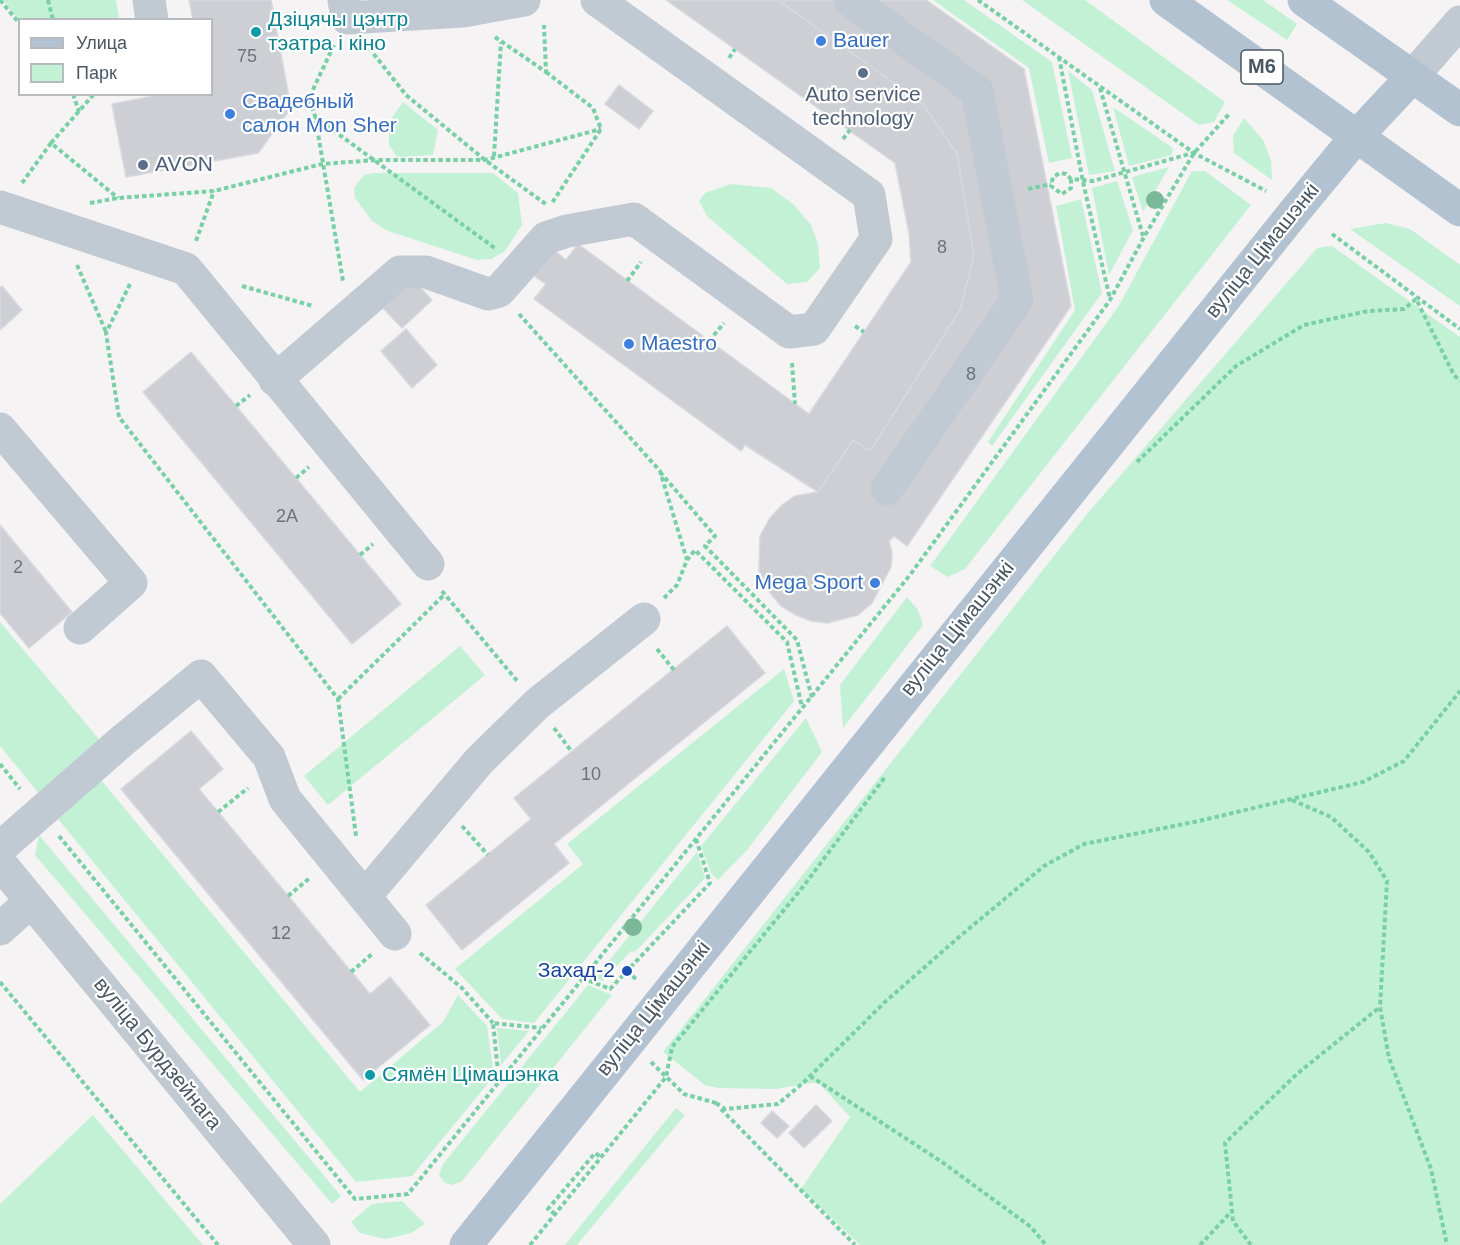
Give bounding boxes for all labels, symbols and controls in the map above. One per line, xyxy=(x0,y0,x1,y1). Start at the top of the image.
place label: Дзіцячы цэнтр тэатра і кіно xyxy=(268,7,408,57)
legend xyxy=(18,18,213,96)
marker: Дзіцячы цэнтр тэатра і кіно xyxy=(249,25,263,39)
place label: Bauer xyxy=(833,28,889,54)
text: Улица xyxy=(76,33,127,53)
marker: Bauer xyxy=(814,34,828,48)
house number: 75 xyxy=(237,46,257,68)
road number: М6 xyxy=(1241,50,1283,84)
text: Парк xyxy=(76,63,117,83)
marker: Auto service technology xyxy=(856,66,870,80)
place label: Auto service technology xyxy=(805,82,921,132)
place label: Свадебный салон Mon Sher xyxy=(242,89,397,139)
marker: Свадебный салон Mon Sher xyxy=(223,107,237,121)
place label: AVON xyxy=(155,152,213,178)
marker: AVON xyxy=(136,158,150,172)
street label: вуліца Цімашэнкі xyxy=(1201,178,1325,324)
house number: 8 xyxy=(937,237,947,259)
place label: Maestro xyxy=(641,331,717,357)
marker: Maestro xyxy=(622,337,636,351)
house number: 8 xyxy=(966,364,976,386)
house number: 2А xyxy=(276,506,298,528)
street label: вуліца Цімашэнкі xyxy=(896,556,1020,702)
house number: 2 xyxy=(13,557,23,579)
place label: Mega Sport xyxy=(754,570,863,596)
marker: Mega Sport xyxy=(868,576,882,590)
house number: 10 xyxy=(581,764,601,786)
house number: 12 xyxy=(271,923,291,945)
street label: вуліца Цімашэнкі xyxy=(592,936,716,1082)
place label: Захад-2 xyxy=(538,958,615,984)
marker: Захад-2 xyxy=(620,964,634,978)
street label: вуліца Бурдзейнага xyxy=(88,973,226,1135)
place label: Сямён Цімашэнка xyxy=(382,1062,559,1088)
marker: Сямён Цімашэнка xyxy=(363,1068,377,1082)

